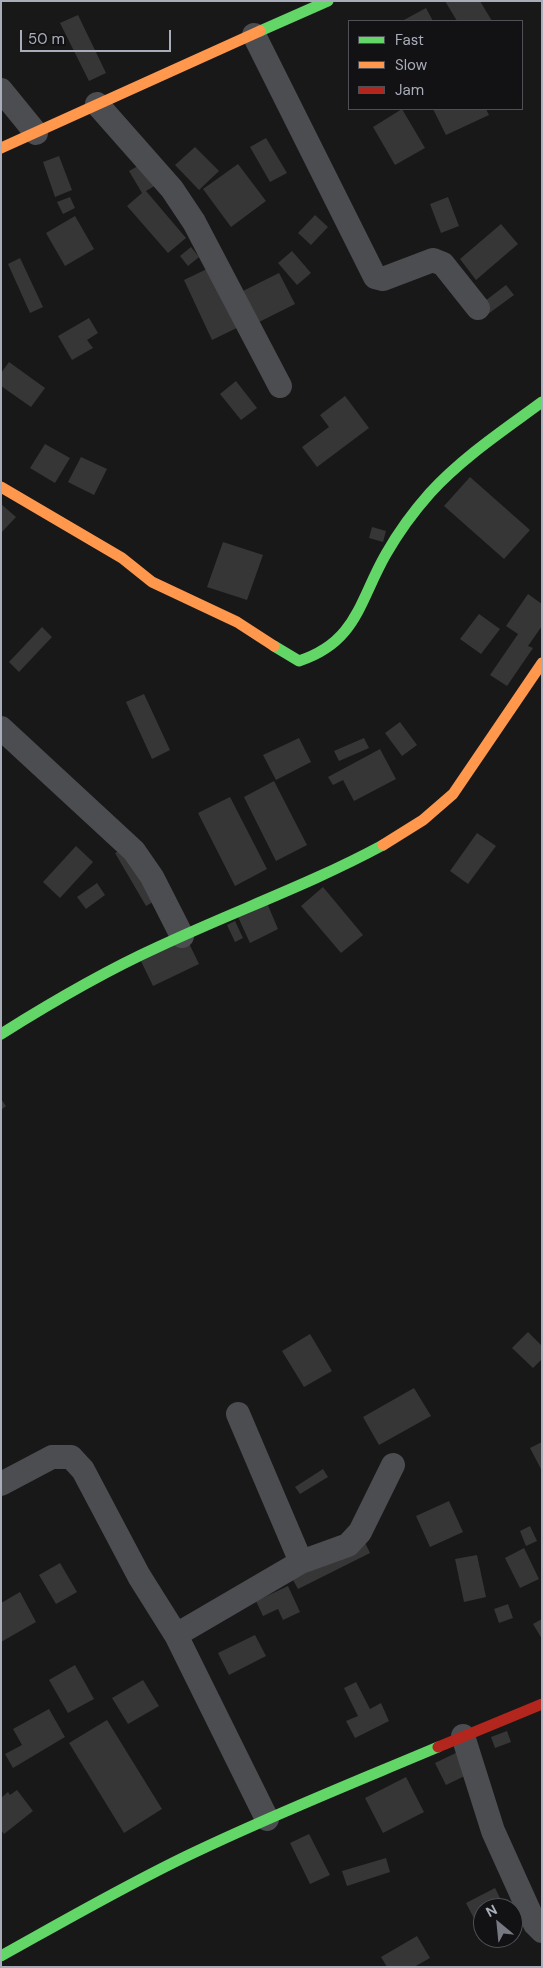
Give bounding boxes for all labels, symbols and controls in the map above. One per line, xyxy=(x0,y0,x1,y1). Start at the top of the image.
scale bar xyxy=(22,20,174,52)
legend xyxy=(348,20,523,110)
text: 50 m xyxy=(28,29,65,49)
text: Fast xyxy=(395,30,424,50)
text: Slow xyxy=(395,55,427,75)
text: Jam xyxy=(395,80,424,100)
north arrow xyxy=(473,1898,523,1948)
text: N xyxy=(483,1900,500,1921)

